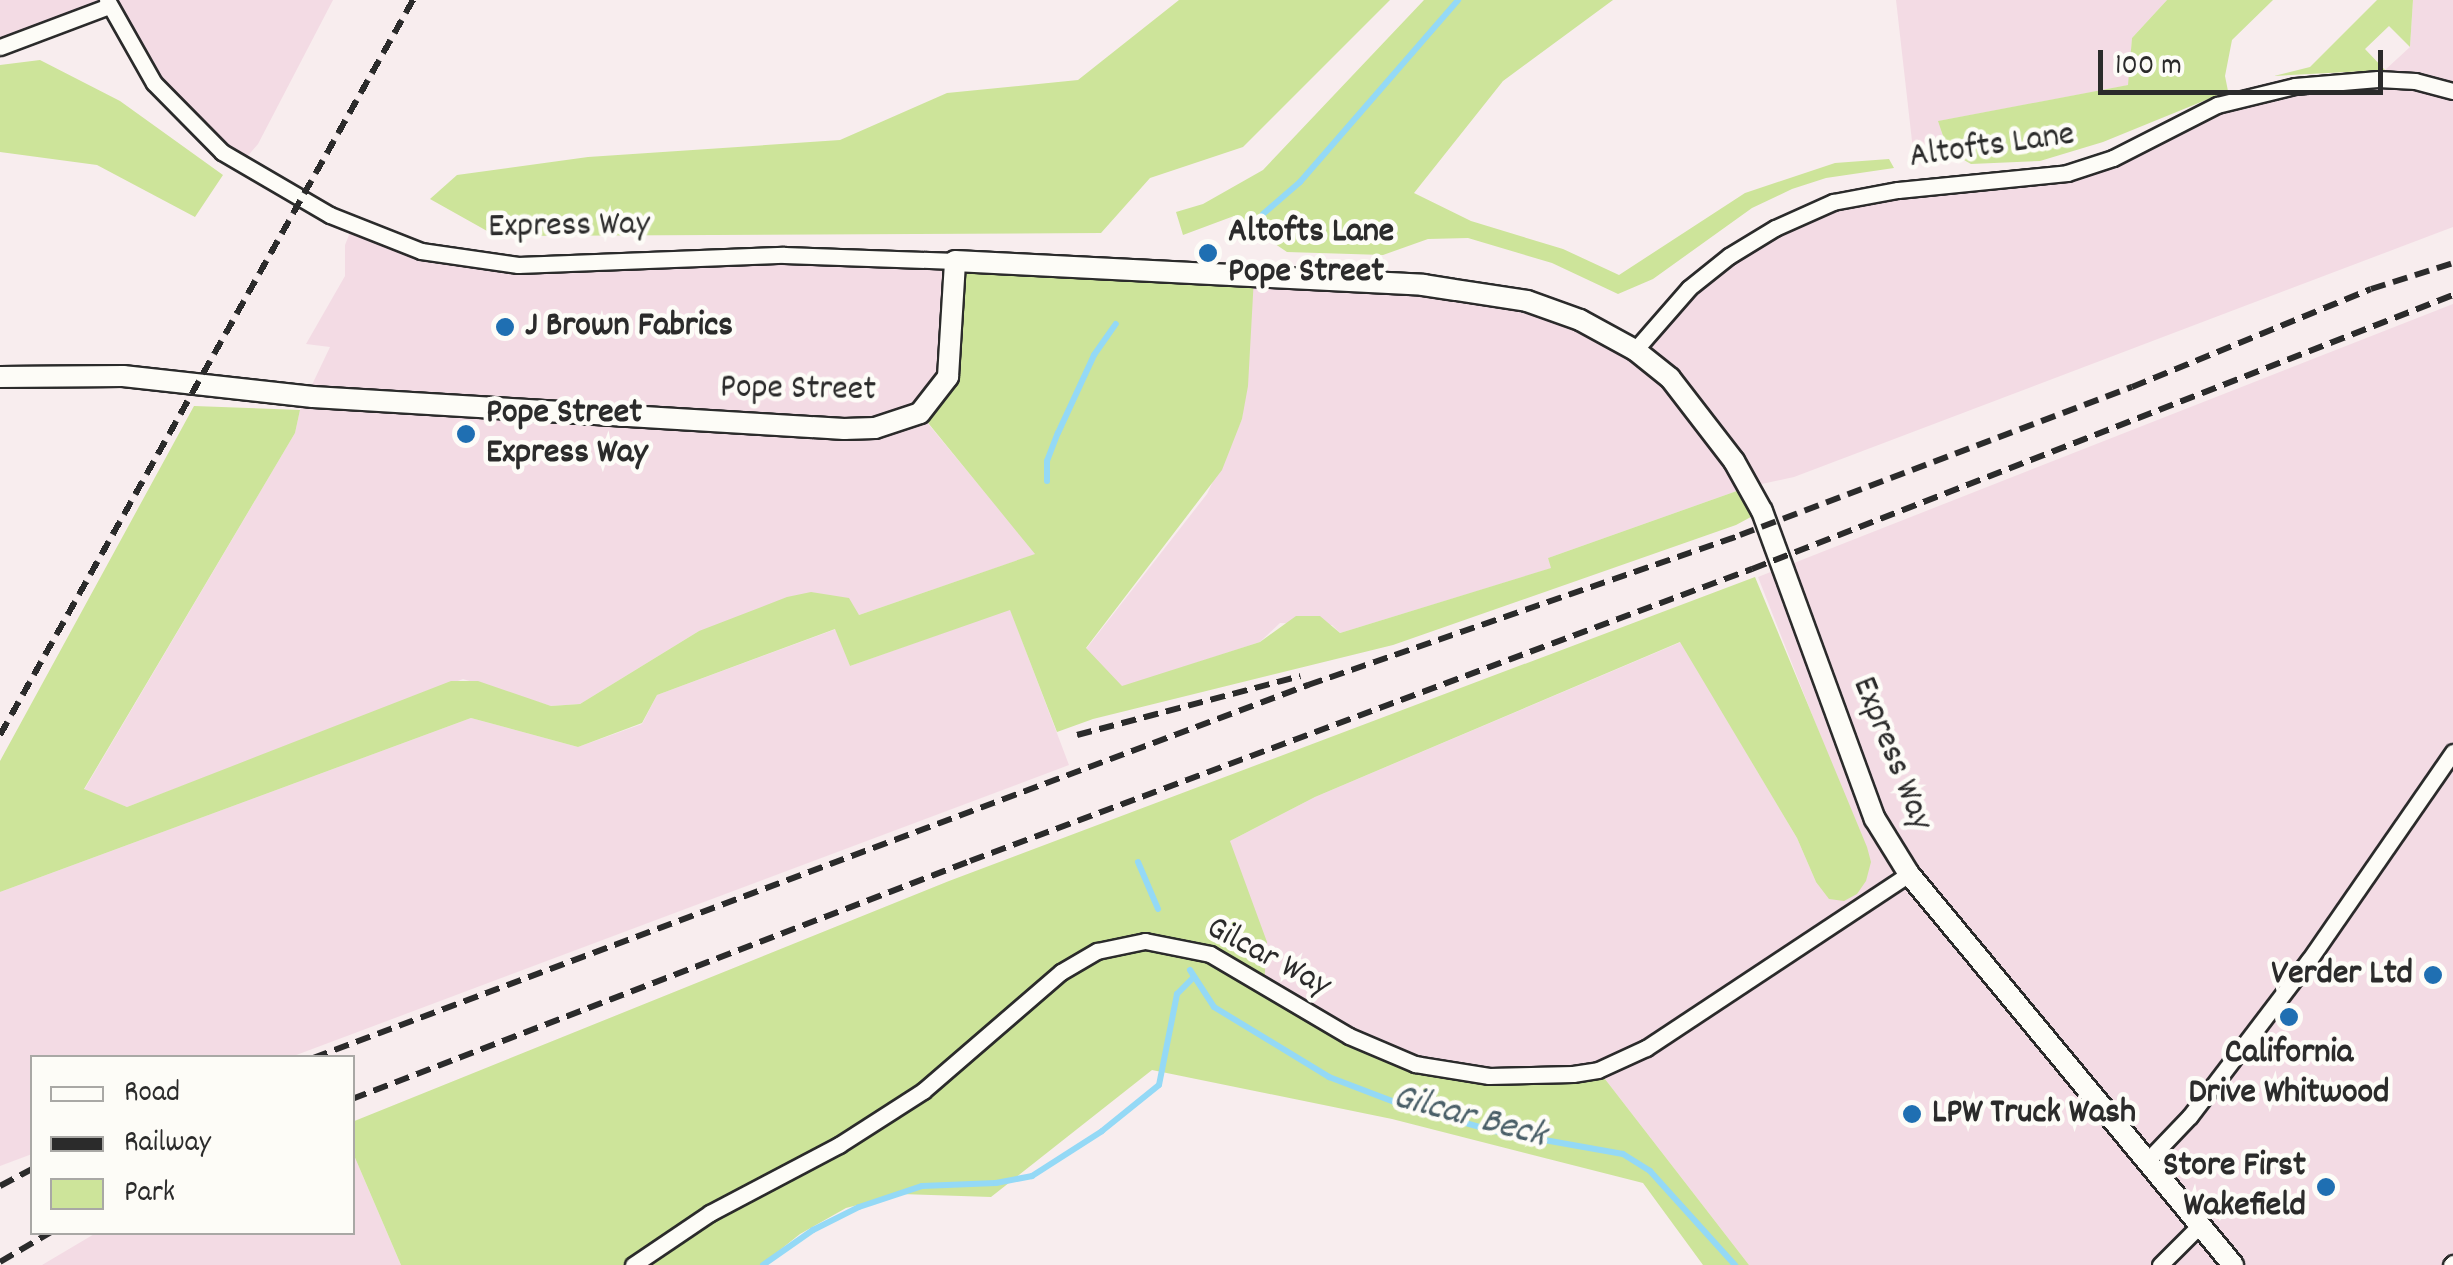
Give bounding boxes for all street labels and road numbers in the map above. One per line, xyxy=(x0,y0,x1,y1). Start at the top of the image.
street label: Altofts Lane xyxy=(1907,115,2077,179)
street label: Express Way xyxy=(488,205,650,249)
street label: Pope Street xyxy=(720,368,876,412)
street label: Express Way xyxy=(1841,671,1941,837)
street label: Gilcar Way xyxy=(1199,908,1337,1008)

